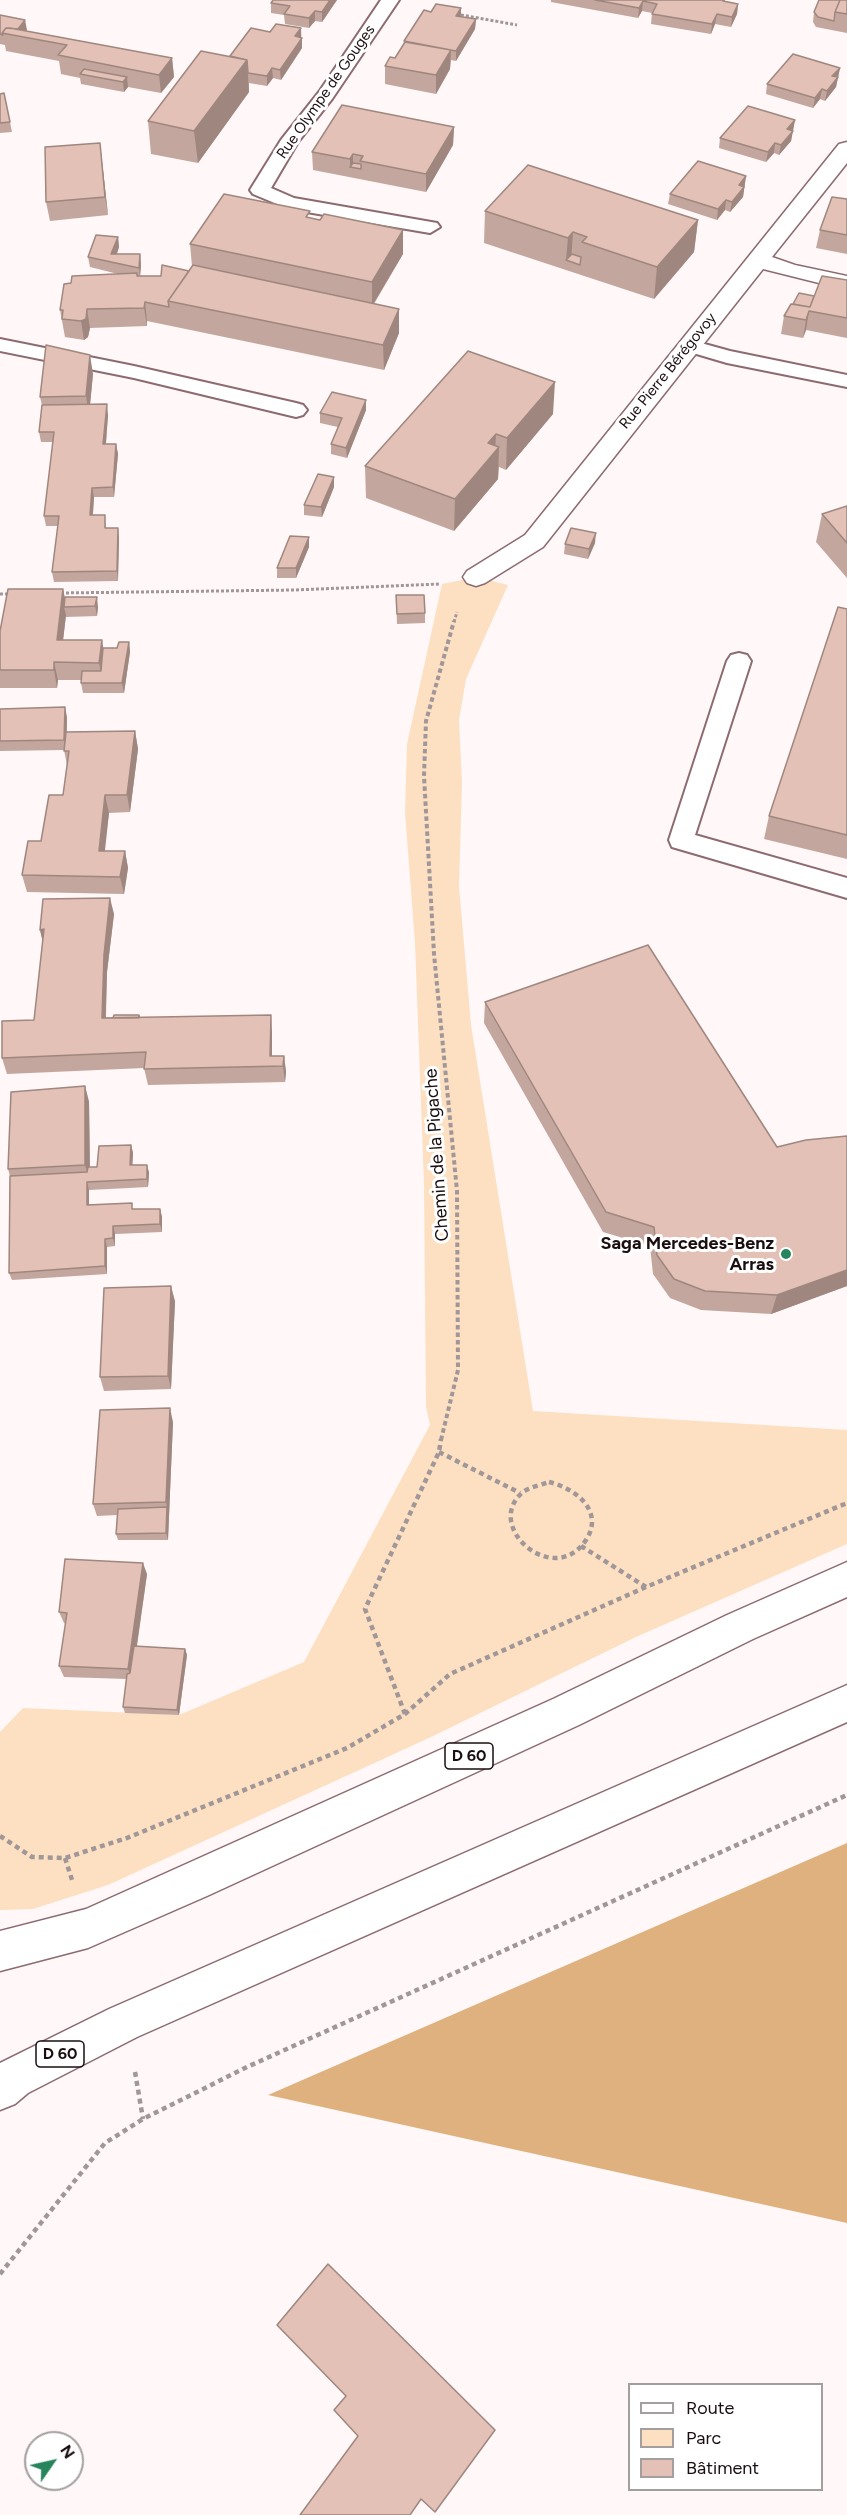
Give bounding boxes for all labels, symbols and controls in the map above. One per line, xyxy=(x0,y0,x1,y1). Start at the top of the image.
street label: Rue Olympe de Gouges xyxy=(273,22,379,162)
street label: Rue Pierre Bérégovoy xyxy=(616,309,720,433)
street label: Chemin de la Pigache xyxy=(420,1068,454,1242)
place label: Saga Mercedes-Benz Arras xyxy=(601,1233,774,1276)
marker: Saga Mercedes-Benz Arras xyxy=(779,1247,793,1261)
road number: D 60 xyxy=(445,1743,493,1769)
road number: D 60 xyxy=(36,2041,84,2067)
legend xyxy=(628,2383,823,2491)
text: Route xyxy=(686,2397,734,2419)
text: Parc xyxy=(686,2427,721,2449)
north arrow xyxy=(24,2431,84,2491)
text: N xyxy=(56,2441,79,2462)
text: Bâtiment xyxy=(686,2457,759,2479)

